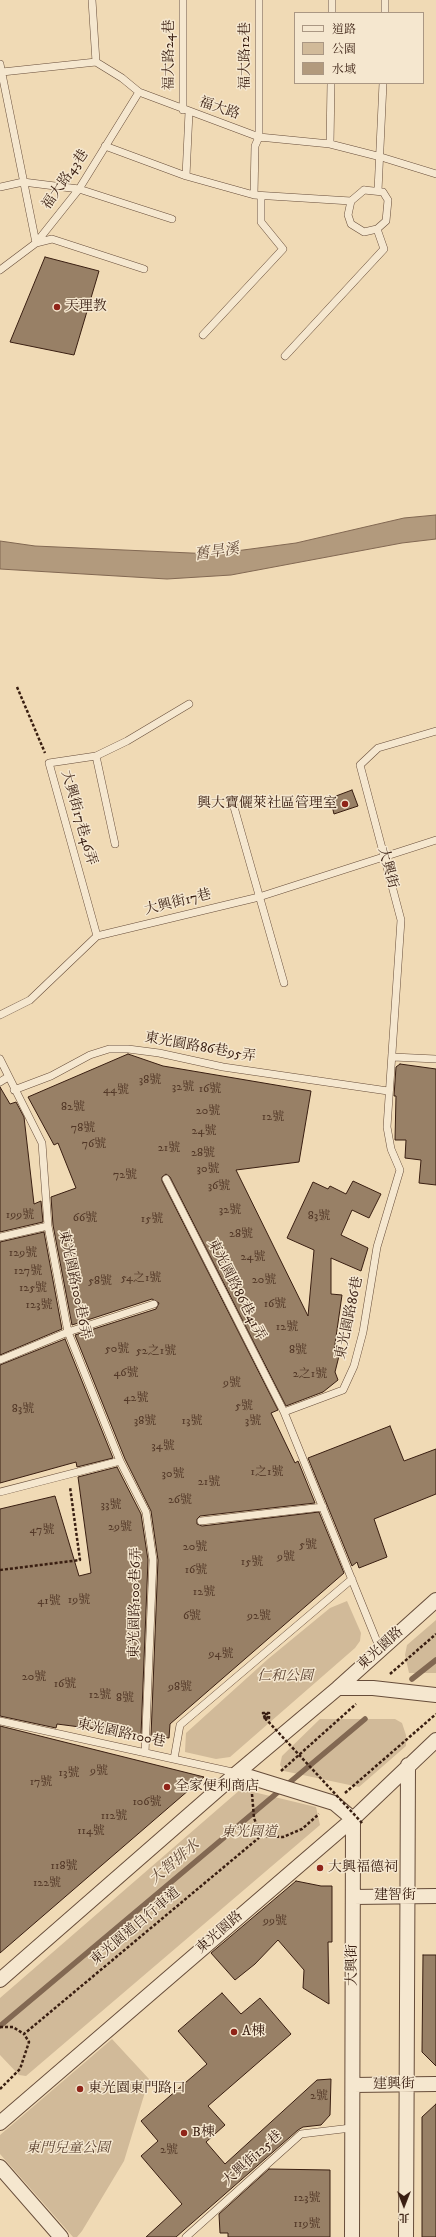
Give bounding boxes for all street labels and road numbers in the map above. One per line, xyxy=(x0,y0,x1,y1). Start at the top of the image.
street label: 福大路24巷 xyxy=(162,20,178,90)
street label: 福大路12巷 xyxy=(238,22,254,90)
street label: 福大路 xyxy=(196,94,242,124)
street label: 福大路43巷 xyxy=(39,147,93,213)
street label: 大興街17巷46弄 xyxy=(56,769,100,867)
street label: 大興街 xyxy=(373,846,401,890)
street label: 大興街17巷 xyxy=(143,887,213,919)
street label: 東光園路86巷95弄 xyxy=(143,1030,257,1066)
street label: 東光園路100巷6弄 xyxy=(54,1229,94,1341)
street label: 東光園路86巷41弄 xyxy=(203,1237,269,1343)
street label: 東光園路86巷 xyxy=(333,1275,367,1361)
street label: 東光園路100巷6弄 xyxy=(127,1547,145,1659)
street label: 東光園路 xyxy=(355,1624,407,1674)
street label: 東光園路100巷 xyxy=(75,1716,167,1752)
street label: 東光園道自行車道 xyxy=(88,1885,184,1969)
street label: 建智街 xyxy=(374,1888,416,1904)
street label: 東光園路 xyxy=(193,1908,247,1958)
street label: 大興街 xyxy=(345,1944,361,1986)
street label: 建興街 xyxy=(373,2076,415,2094)
street label: 大興街125巷 xyxy=(220,2128,286,2190)

